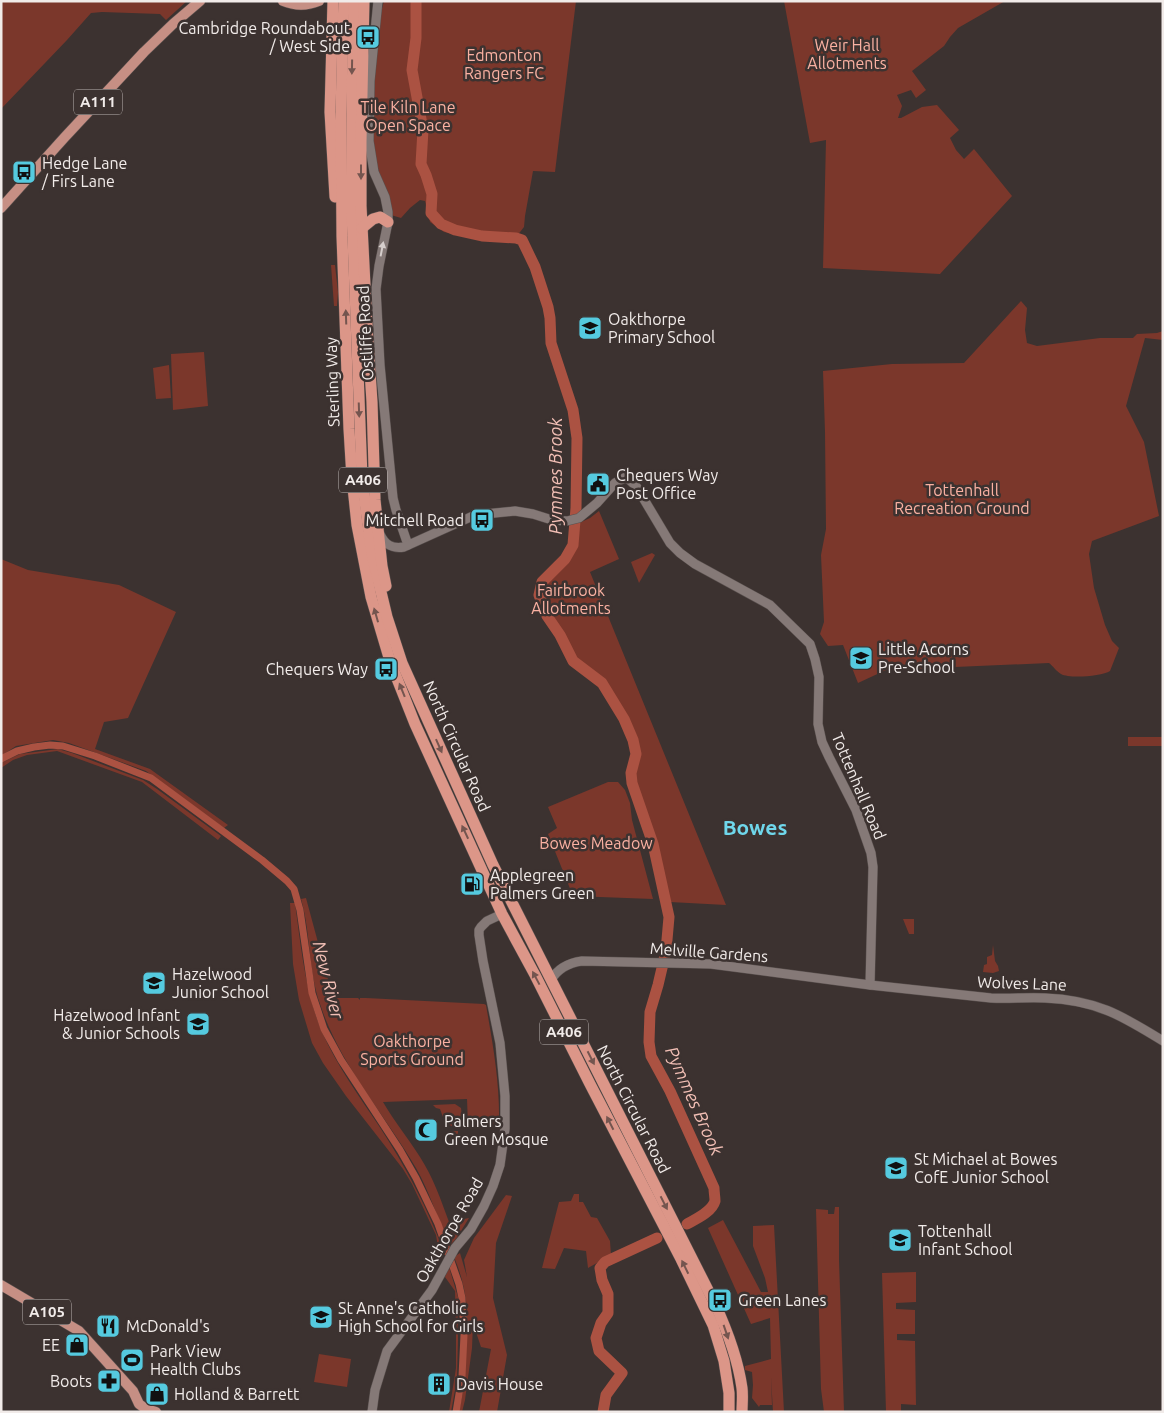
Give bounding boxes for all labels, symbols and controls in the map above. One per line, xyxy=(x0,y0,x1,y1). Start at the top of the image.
place label: Cambridge Roundabout / West Side xyxy=(178,19,351,55)
bus stop icon: Cambridge Roundabout / West Side xyxy=(355,24,381,50)
park label: Weir Hall Allotments xyxy=(807,36,887,72)
park label: Edmonton Rangers FC xyxy=(464,46,544,82)
one-way arrow xyxy=(348,60,356,76)
road number: A111 xyxy=(74,90,122,114)
park label: Tile Kiln Lane Open Space xyxy=(360,98,456,134)
place label: Hedge Lane / Firs Lane xyxy=(41,154,127,190)
bus stop icon: Hedge Lane / Firs Lane xyxy=(11,159,37,185)
one-way arrow xyxy=(357,165,365,181)
one-way arrow xyxy=(378,242,386,257)
street label: Ostliffe Road xyxy=(354,285,376,381)
one-way arrow xyxy=(341,309,349,325)
place label: Oakthorpe Primary School xyxy=(608,310,715,346)
school or university icon: Oakthorpe Primary School xyxy=(577,315,603,341)
street label: Sterling Way xyxy=(321,336,343,427)
one-way arrow xyxy=(356,403,364,419)
water label: Pymmes Brook xyxy=(545,417,565,534)
place label: Chequers Way Post Office xyxy=(616,466,718,502)
road number: A406 xyxy=(339,468,387,492)
public building icon: Chequers Way Post Office xyxy=(585,471,611,497)
park label: Tottenhall Recreation Ground xyxy=(894,481,1030,517)
bus stop icon: Mitchell Road xyxy=(469,507,495,533)
place label: Mitchell Road xyxy=(366,511,464,529)
park label: Fairbrook Allotments xyxy=(531,581,611,617)
one-way arrow xyxy=(371,607,379,622)
place label: Little Acorns Pre-School xyxy=(878,640,969,676)
school or university icon: Little Acorns Pre-School xyxy=(848,645,874,671)
bus stop icon: Chequers Way xyxy=(373,656,399,682)
place label: Chequers Way xyxy=(266,660,368,678)
street label: North Circular Road xyxy=(420,678,494,814)
one-way arrow xyxy=(397,683,405,697)
street label: Tottenhall Road xyxy=(828,730,890,842)
one-way arrow xyxy=(436,739,444,753)
district label: Bowes xyxy=(723,815,787,839)
one-way arrow xyxy=(460,825,469,840)
park label: Bowes Meadow xyxy=(539,834,653,852)
place label: Applegreen Palmers Green xyxy=(490,866,595,902)
fuel station icon: Applegreen Palmers Green xyxy=(459,871,485,897)
water label: New River xyxy=(310,939,349,1022)
street label: Melville Gardens xyxy=(649,939,769,965)
place label: Hazelwood Junior School xyxy=(172,965,269,1001)
school or university icon: Hazelwood Junior School xyxy=(141,970,167,996)
one-way arrow xyxy=(532,971,541,985)
street label: Wolves Lane xyxy=(977,972,1067,994)
place label: Hazelwood Infant & Junior Schools xyxy=(53,1006,181,1042)
school or university icon: Hazelwood Infant & Junior Schools xyxy=(185,1011,211,1037)
road number: A406 xyxy=(540,1020,588,1044)
park label: Oakthorpe Sports Ground xyxy=(360,1032,464,1068)
street label: North Circular Road xyxy=(594,1042,674,1176)
water label: Pymmes Brook xyxy=(662,1043,728,1159)
one-way arrow xyxy=(587,1051,595,1066)
place label: Palmers Green Mosque xyxy=(444,1112,549,1148)
one-way arrow xyxy=(606,1116,614,1130)
mosque icon: Palmers Green Mosque xyxy=(413,1117,439,1143)
place label: St Michael at Bowes CofE Junior School xyxy=(914,1150,1058,1186)
school or university icon: St Michael at Bowes CofE Junior School xyxy=(883,1155,909,1181)
street label: Oakthorpe Road xyxy=(412,1174,486,1286)
one-way arrow xyxy=(660,1196,668,1210)
place label: Tottenhall Infant School xyxy=(918,1222,1013,1258)
school or university icon: Tottenhall Infant School xyxy=(887,1227,913,1253)
one-way arrow xyxy=(681,1260,689,1274)
bus stop icon: Green Lanes xyxy=(707,1287,733,1313)
place label: Green Lanes xyxy=(738,1291,826,1309)
place label: St Anne's Catholic High School for Girls xyxy=(338,1299,483,1335)
road number: A105 xyxy=(23,1300,71,1324)
school or university icon: St Anne's Catholic High School for Girls xyxy=(308,1304,334,1330)
restaurant icon: McDonald's xyxy=(95,1313,121,1339)
place label: McDonald's xyxy=(126,1317,210,1335)
one-way arrow xyxy=(723,1325,731,1340)
shop icon: EE xyxy=(64,1332,90,1358)
place label: EE xyxy=(42,1336,60,1354)
place label: Park View Health Clubs xyxy=(150,1342,241,1378)
sports icon: Park View Health Clubs xyxy=(119,1347,145,1373)
pharmacy icon: Boots xyxy=(96,1368,122,1394)
building icon: Davis House xyxy=(426,1371,452,1397)
place label: Boots xyxy=(50,1372,92,1390)
place label: Davis House xyxy=(456,1375,543,1393)
shop icon: Holland & Barrett xyxy=(144,1381,170,1407)
place label: Holland & Barrett xyxy=(174,1385,300,1403)

